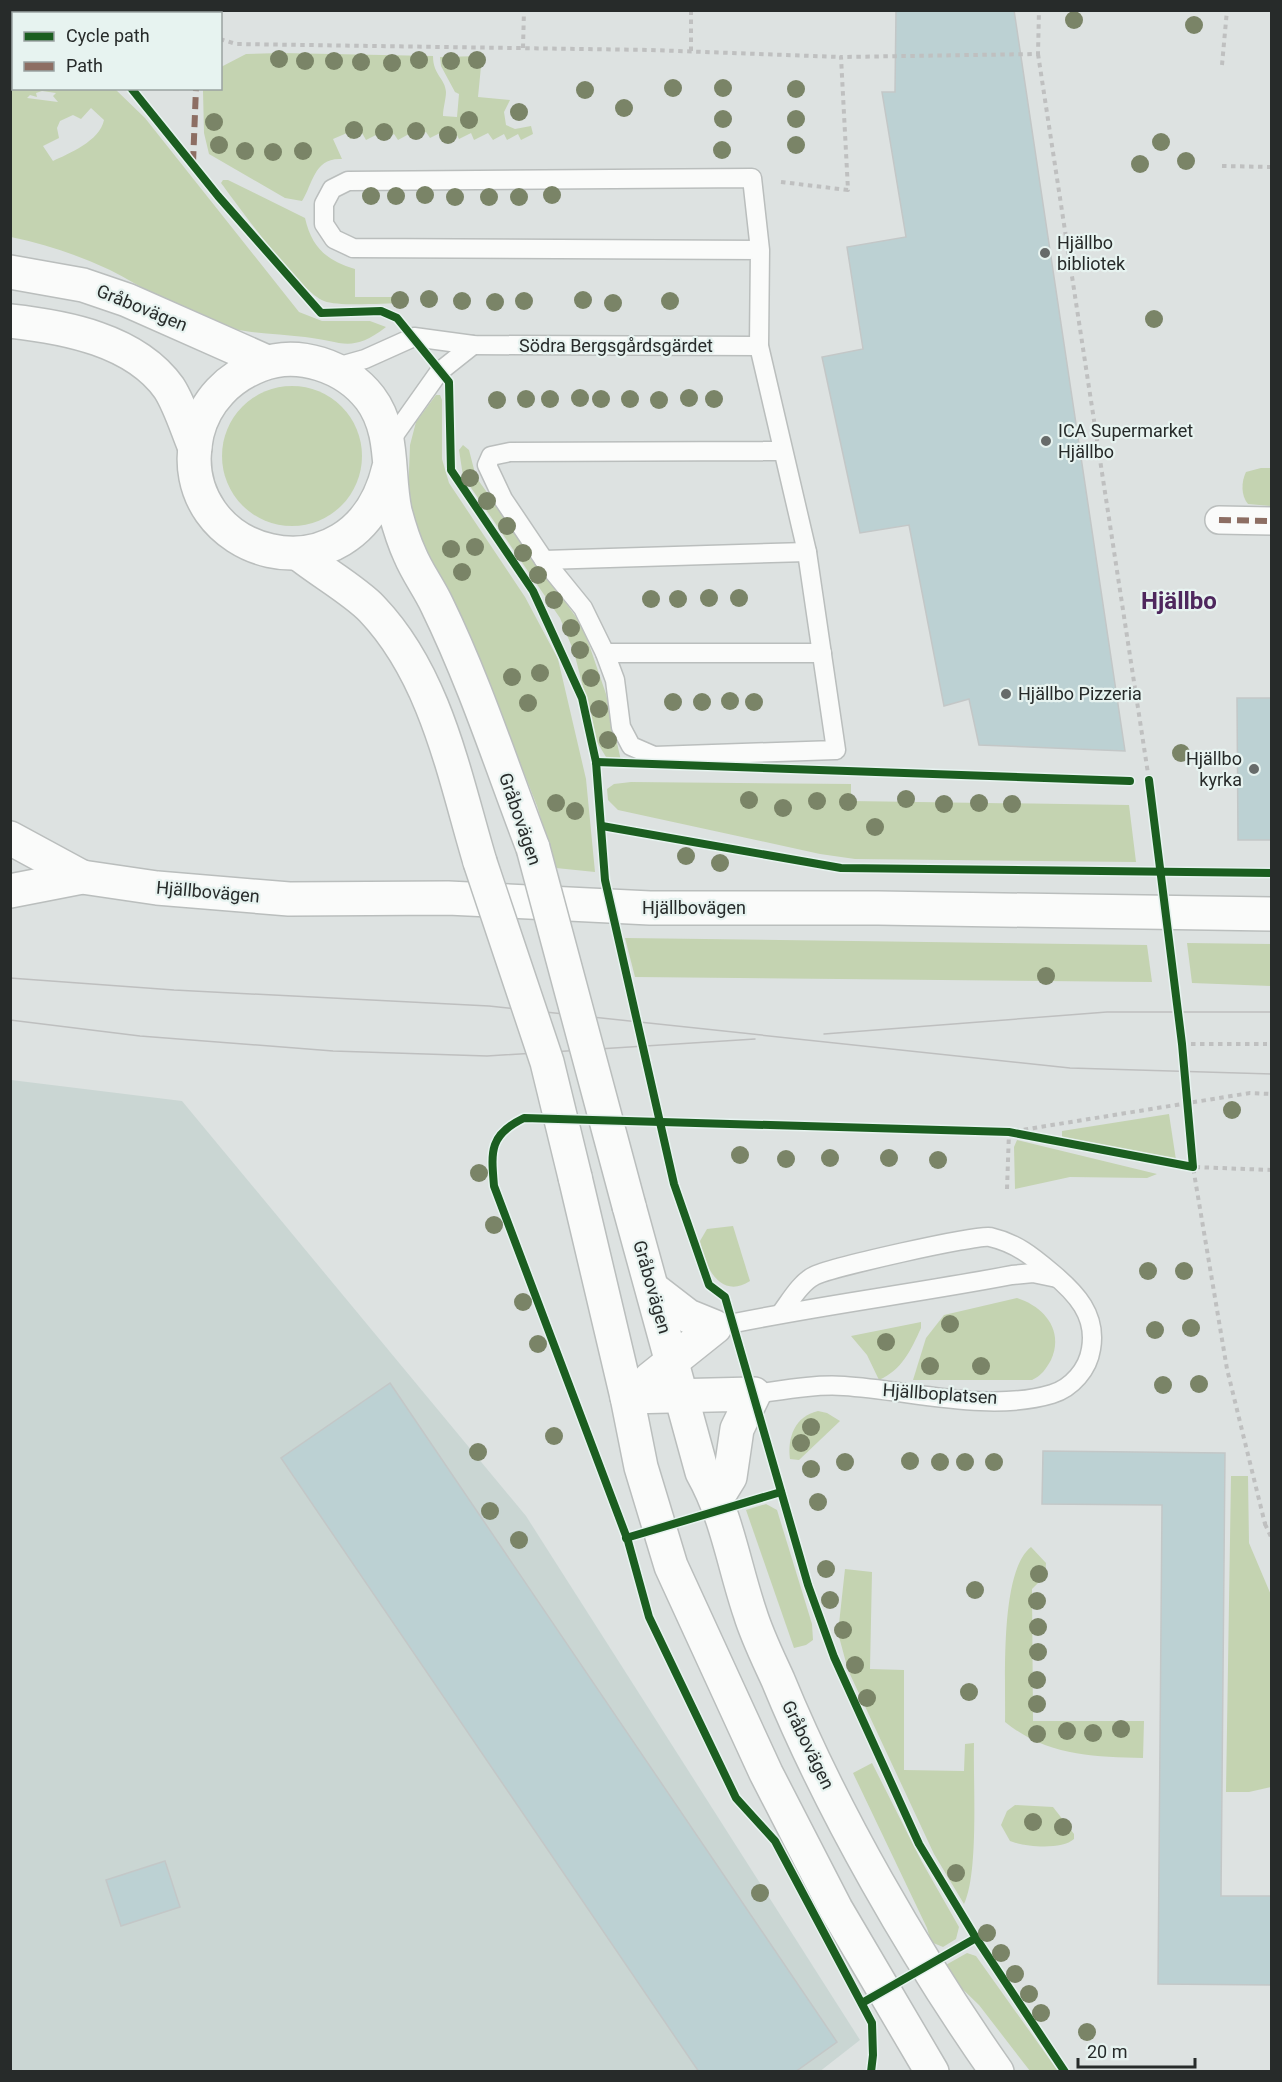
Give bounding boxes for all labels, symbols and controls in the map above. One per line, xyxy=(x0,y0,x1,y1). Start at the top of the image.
legend xyxy=(12,12,222,90)
text: Cycle path xyxy=(66,25,150,46)
text: Path xyxy=(66,55,103,76)
place label: Hjällbo bibliotek xyxy=(1057,232,1126,274)
marker: Hjällbo bibliotek xyxy=(1038,246,1052,260)
street label: Gråbovägen xyxy=(94,280,191,335)
street label: Södra Bergsgårdsgärdet xyxy=(519,335,713,356)
place label: ICA Supermarket Hjällbo xyxy=(1058,420,1193,462)
marker: ICA Supermarket Hjällbo xyxy=(1039,434,1053,448)
district label: Hjällbo xyxy=(1141,587,1217,615)
place label: Hjällbo Pizzeria xyxy=(1018,683,1142,704)
marker: Hjällbo Pizzeria xyxy=(999,687,1013,701)
place label: Hjällbo kyrka xyxy=(1186,748,1242,790)
marker: Hjällbo kyrka xyxy=(1247,762,1261,776)
street label: Gråbovägen xyxy=(495,770,546,868)
street label: Hjällbovägen xyxy=(155,877,261,906)
street label: Hjällbovägen xyxy=(642,897,746,918)
street label: Gråbovägen xyxy=(629,1238,676,1336)
street label: Hjällboplatsen xyxy=(882,1379,998,1408)
street label: Gråbovägen xyxy=(778,1697,839,1793)
scale bar xyxy=(1078,2031,1195,2069)
text: 20 m xyxy=(1087,2041,1127,2062)

